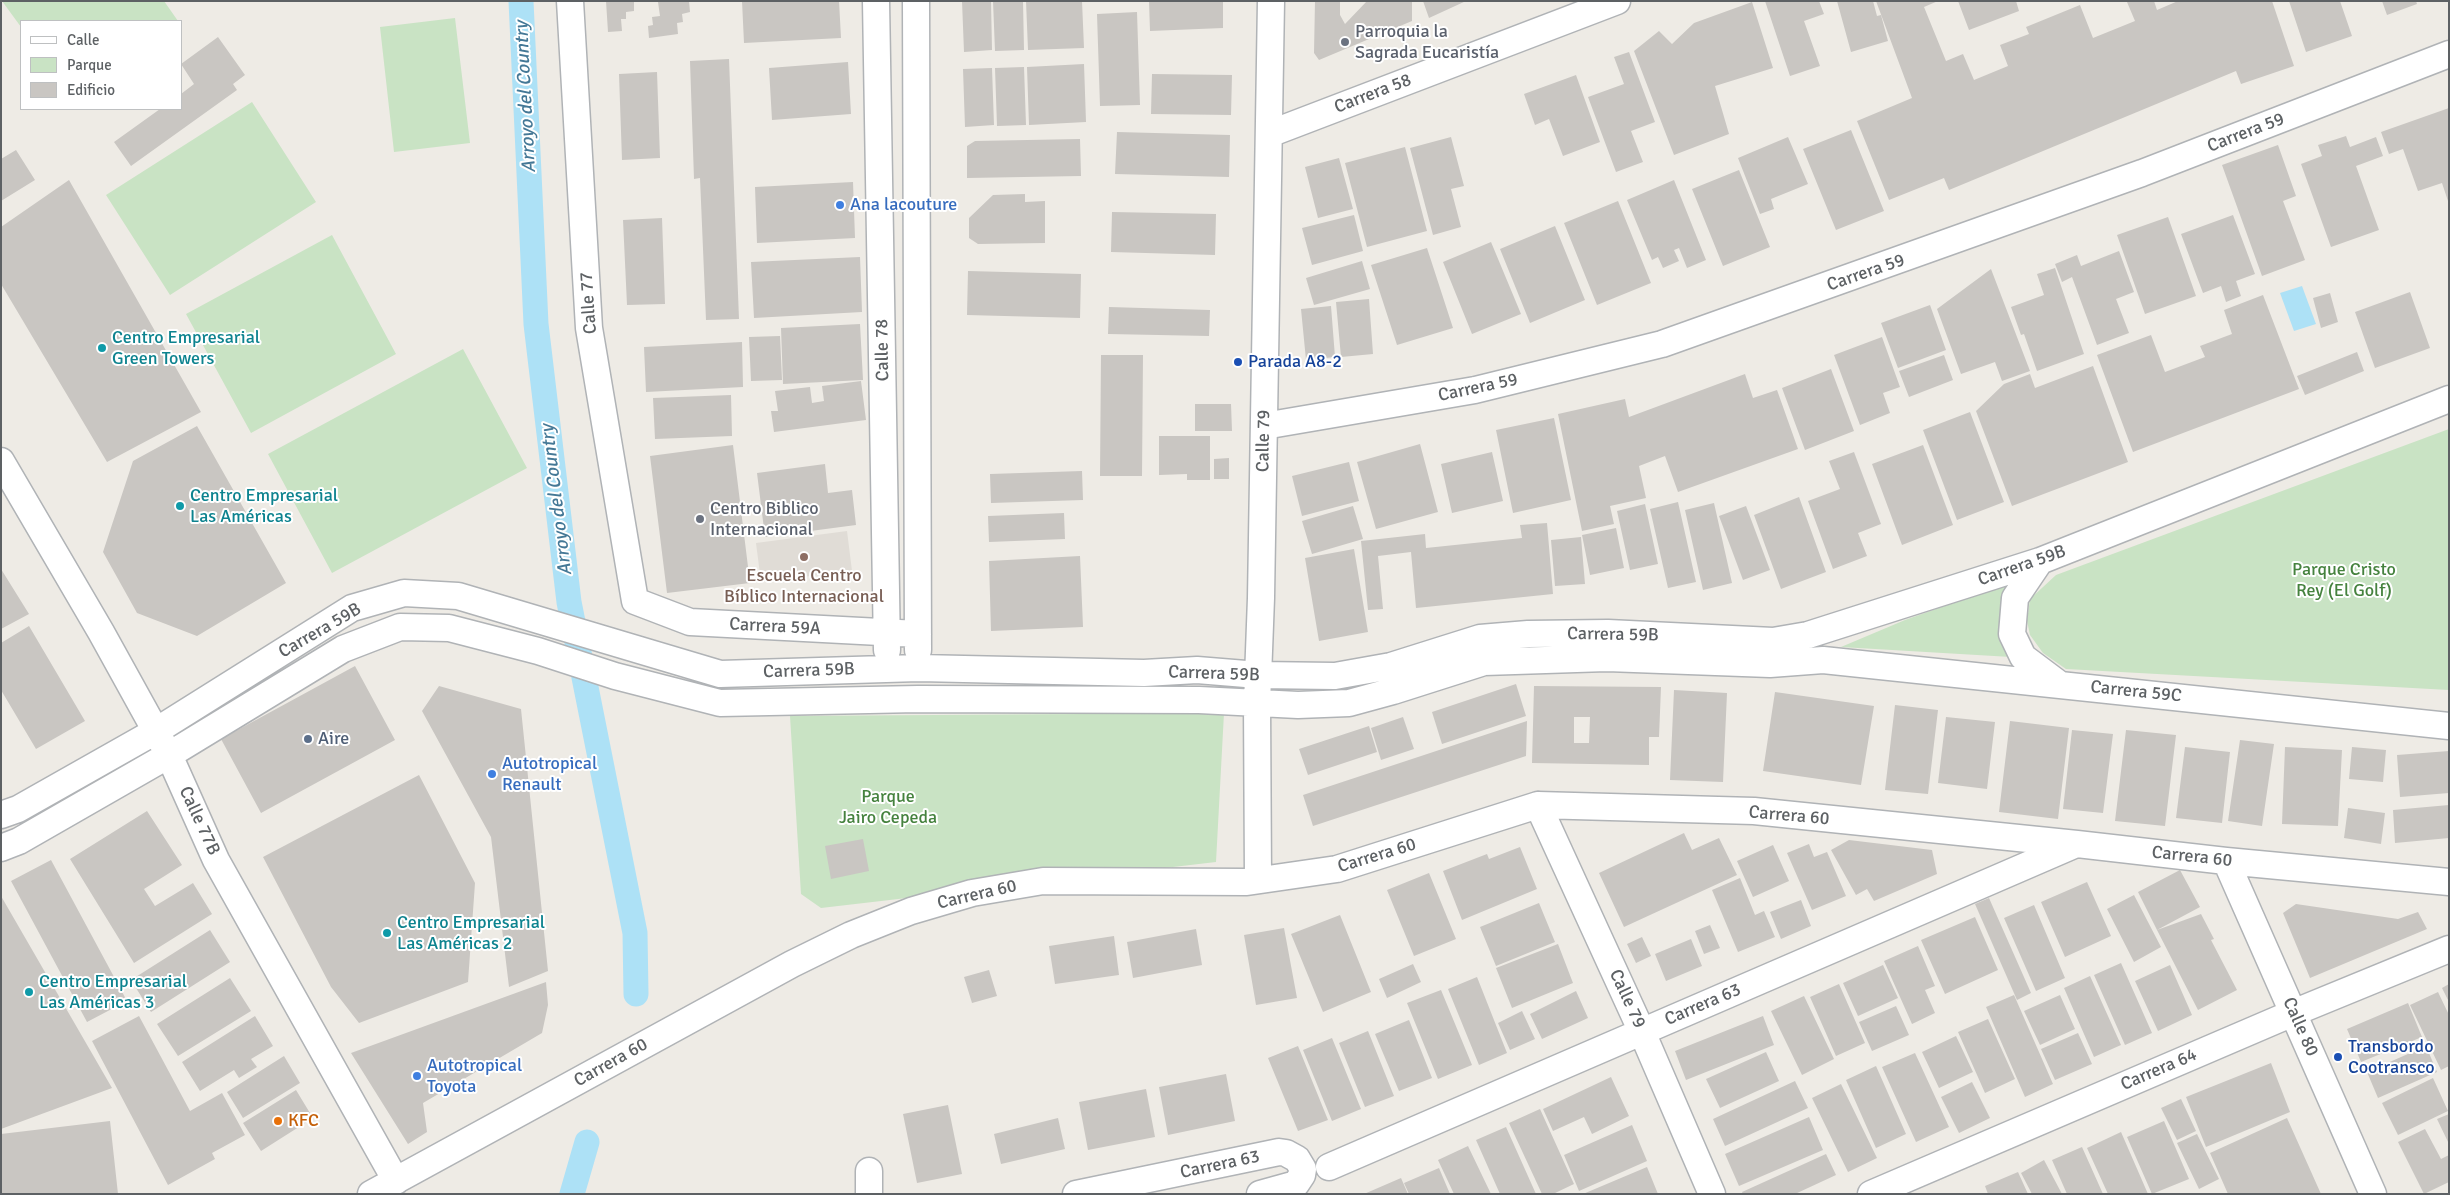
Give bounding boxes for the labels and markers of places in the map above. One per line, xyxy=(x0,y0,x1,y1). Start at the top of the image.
place label: Parroquia la Sagrada Eucaristía xyxy=(1355,21,1499,64)
marker: Parroquia la Sagrada Eucaristía xyxy=(1339,36,1351,48)
place label: Ana lacouture xyxy=(850,194,957,216)
marker: Ana lacouture xyxy=(834,199,846,211)
place label: Centro Empresarial Green Towers xyxy=(112,327,260,369)
marker: Centro Empresarial Green Towers xyxy=(96,342,108,354)
place label: Parada A8-2 xyxy=(1248,351,1342,373)
marker: Parada A8-2 xyxy=(1232,356,1244,368)
place label: Centro Empresarial Las Américas xyxy=(190,485,338,528)
place label: Centro Biblico Internacional xyxy=(710,498,819,540)
marker: Centro Empresarial Las Américas xyxy=(174,500,186,512)
marker: Centro Biblico Internacional xyxy=(694,513,706,525)
marker: Escuela Centro Bíblico Internacional xyxy=(798,551,810,563)
place label: Escuela Centro Bíblico Internacional xyxy=(724,565,884,608)
place label: Aire xyxy=(318,728,349,750)
marker: Aire xyxy=(302,733,314,745)
place label: Autotropical Renault xyxy=(502,753,597,796)
marker: Autotropical Renault xyxy=(486,768,498,780)
place label: Centro Empresarial Las Américas 2 xyxy=(397,912,545,954)
marker: Centro Empresarial Las Américas 2 xyxy=(381,927,393,939)
place label: Centro Empresarial Las Américas 3 xyxy=(39,971,187,1014)
marker: Centro Empresarial Las Américas 3 xyxy=(23,986,35,998)
place label: Transbordo Cootransco xyxy=(2348,1036,2435,1078)
marker: Transbordo Cootransco xyxy=(2332,1051,2344,1063)
place label: Autotropical Toyota xyxy=(427,1055,522,1098)
marker: Autotropical Toyota xyxy=(411,1070,423,1082)
place label: KFC xyxy=(288,1110,319,1132)
marker: KFC xyxy=(272,1115,284,1127)

